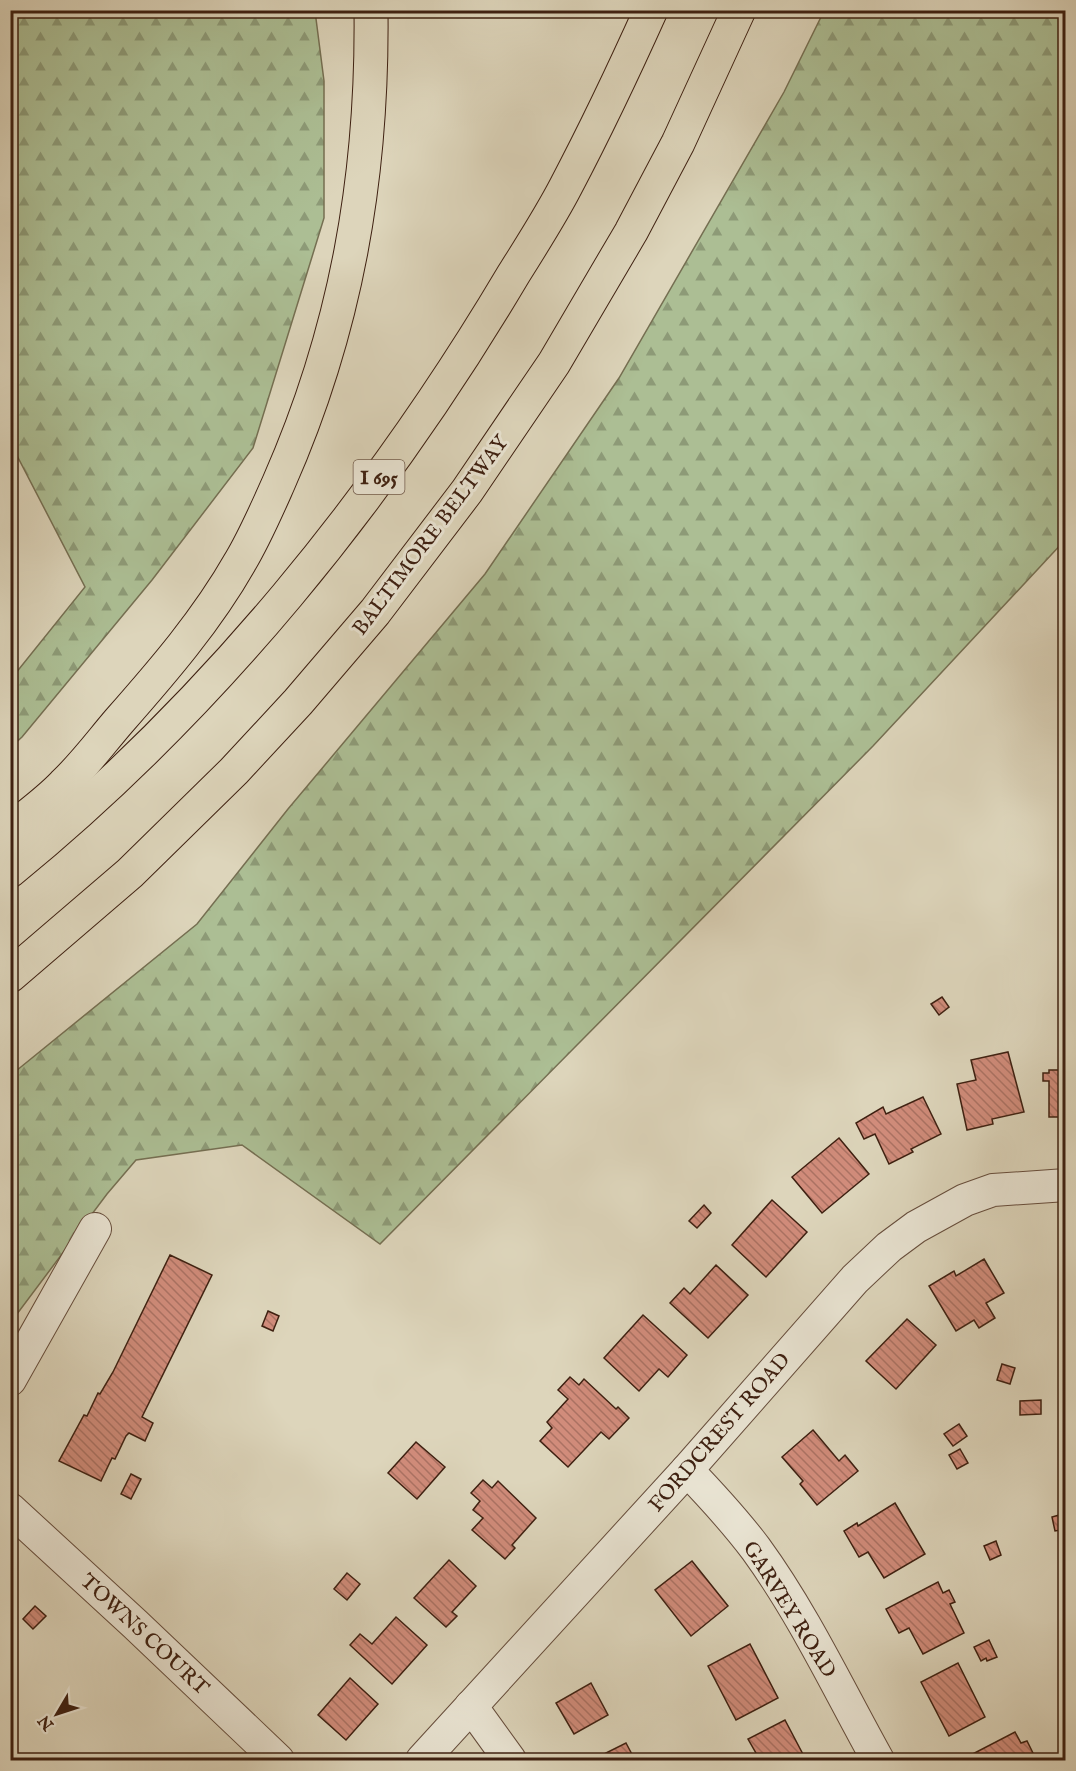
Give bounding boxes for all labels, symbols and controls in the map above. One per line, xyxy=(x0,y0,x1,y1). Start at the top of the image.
street label: BALTIMORE BELTWAY xyxy=(347,429,516,641)
road number: I 695 xyxy=(354,460,404,494)
street label: FORDCREST ROAD xyxy=(643,1348,797,1518)
street label: GARVEY ROAD xyxy=(736,1536,842,1683)
street label: TOWNS COURT xyxy=(74,1568,215,1702)
north arrow xyxy=(27,1684,87,1744)
text: N xyxy=(35,1710,60,1735)

